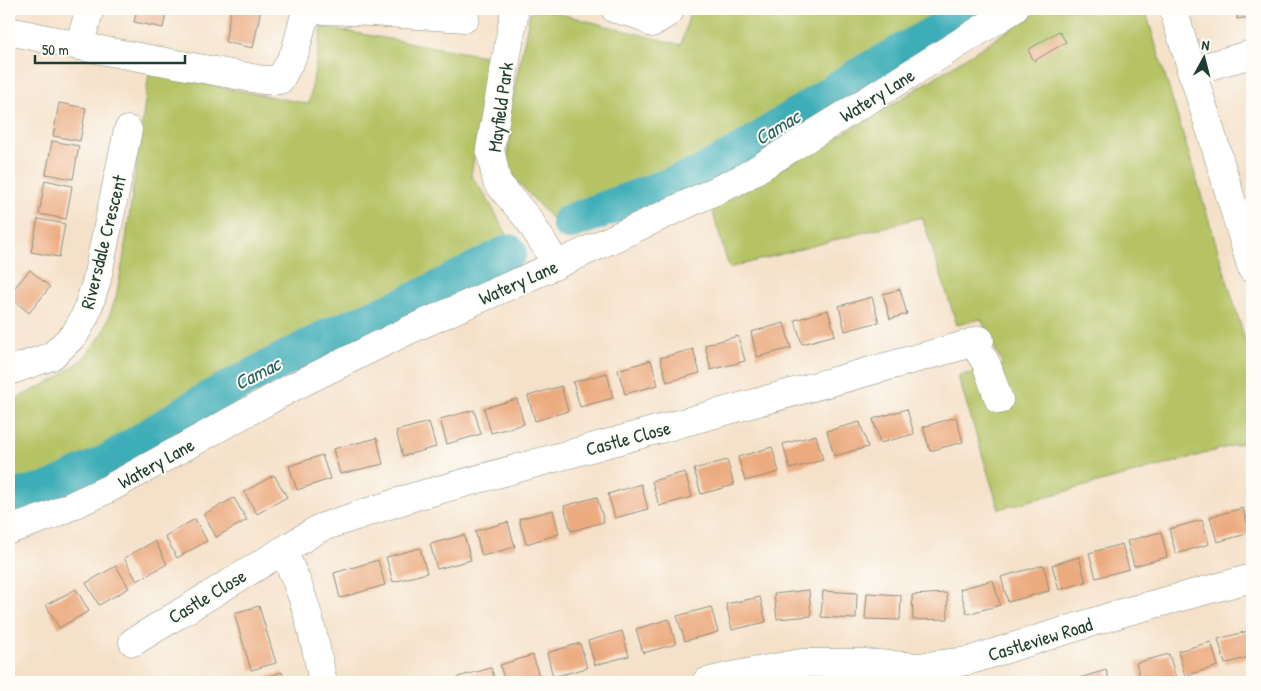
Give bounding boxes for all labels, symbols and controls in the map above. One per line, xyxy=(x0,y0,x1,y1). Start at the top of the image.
scale bar xyxy=(35,32,185,64)
north arrow xyxy=(1178,32,1228,82)
text: N xyxy=(1201,35,1211,55)
text: 50 m xyxy=(42,39,69,60)
street label: Mayfield Park xyxy=(481,60,519,154)
street label: Watery Lane xyxy=(835,62,920,128)
water label: Camac xyxy=(749,102,806,151)
street label: Riversdale Crescent xyxy=(74,172,132,312)
street label: Watery Lane xyxy=(475,253,562,311)
water label: Camac xyxy=(229,349,287,396)
street label: Castle Close xyxy=(583,414,674,462)
street label: Watery Lane xyxy=(113,431,199,495)
street label: Castle Close xyxy=(163,562,251,629)
street label: Castleview Road xyxy=(985,611,1096,667)

